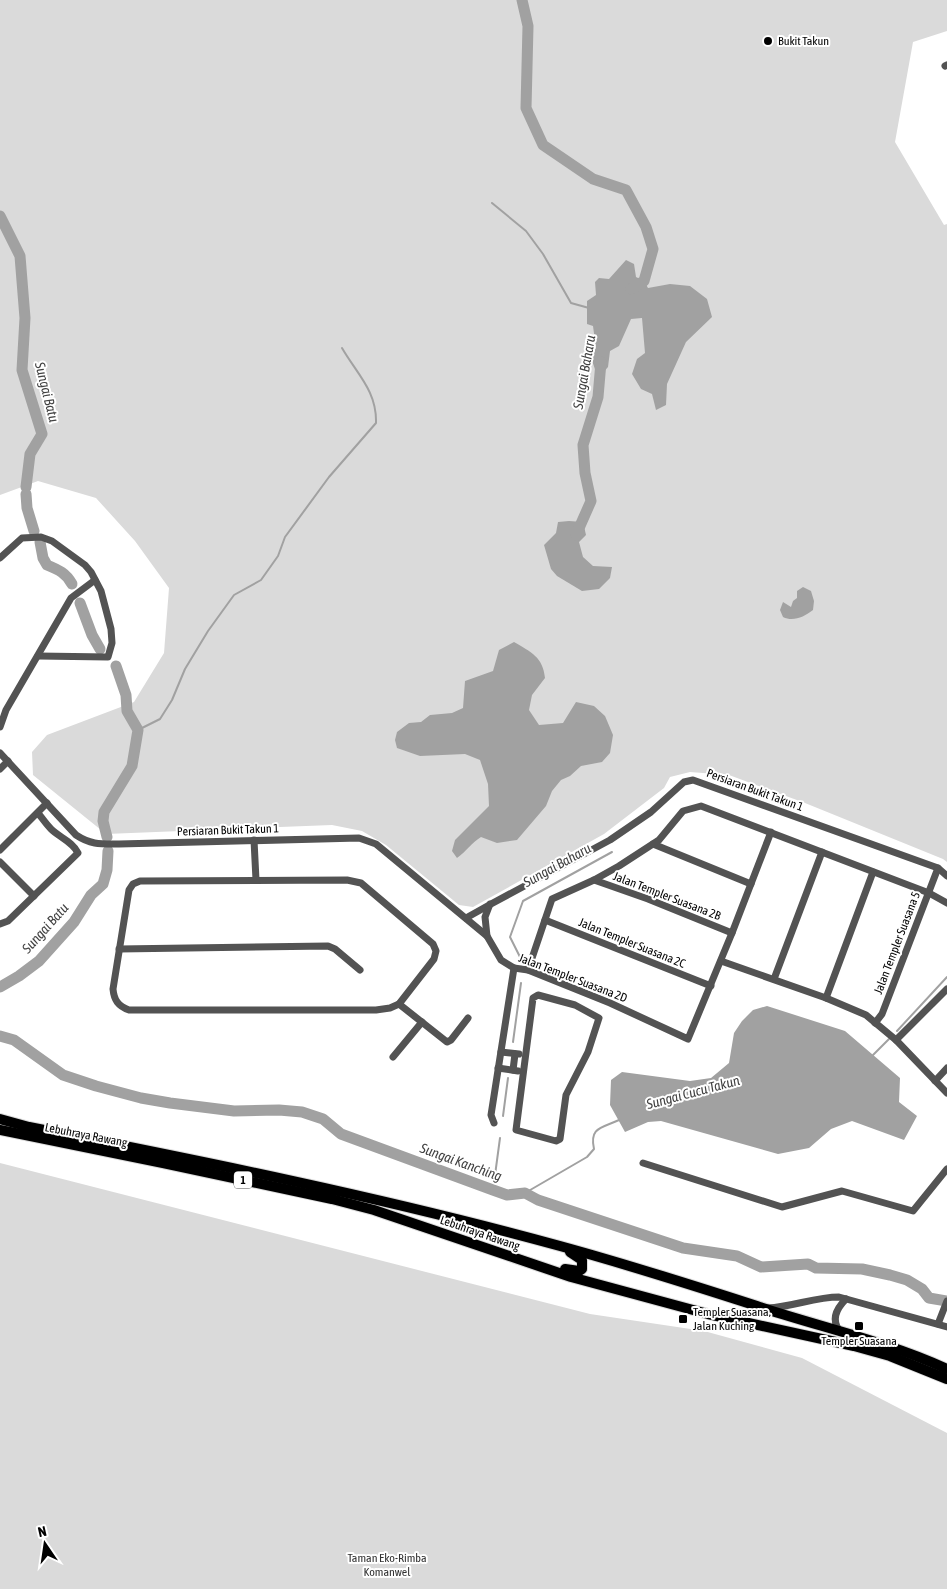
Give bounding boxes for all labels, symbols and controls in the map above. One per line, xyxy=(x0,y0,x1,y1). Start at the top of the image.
place label: Bukit Takun xyxy=(778,34,829,48)
marker: Bukit Takun xyxy=(762,35,774,47)
water label: Sungai Baharu xyxy=(569,334,598,411)
water label: Sungai Batu xyxy=(32,359,62,424)
street label: Persiaran Bukit Takun 1 xyxy=(705,766,806,814)
street label: Persiaran Bukit Takun 1 xyxy=(177,821,280,839)
water label: Sungai Baharu xyxy=(520,840,594,891)
street label: Jalan Templer Suasana 2B xyxy=(611,869,723,923)
street label: Jalan Templer Suasana 5 xyxy=(871,890,923,996)
water label: Sungai Batu xyxy=(18,900,72,957)
street label: Jalan Templer Suasana 2C xyxy=(577,915,688,971)
street label: Jalan Templer Suasana 2D xyxy=(517,951,630,1005)
water label: Sungai Cucu Takun xyxy=(644,1072,742,1112)
street label: Lebuhraya Rawang xyxy=(44,1120,129,1150)
water label: Sungai Kanching xyxy=(417,1139,504,1184)
road number: 1 xyxy=(234,1172,252,1188)
street label: Lebuhraya Rawang xyxy=(438,1213,523,1253)
place label: Templer Suasana, Jalan Kuching xyxy=(693,1305,771,1333)
marker: Templer Suasana, Jalan Kuching xyxy=(677,1313,689,1325)
marker: Templer Suasana xyxy=(853,1320,865,1332)
place label: Templer Suasana xyxy=(821,1334,897,1348)
north arrow xyxy=(20,1519,70,1569)
text: N xyxy=(36,1523,48,1540)
park label: Taman Eko-Rimba Komanwel xyxy=(347,1551,427,1579)

